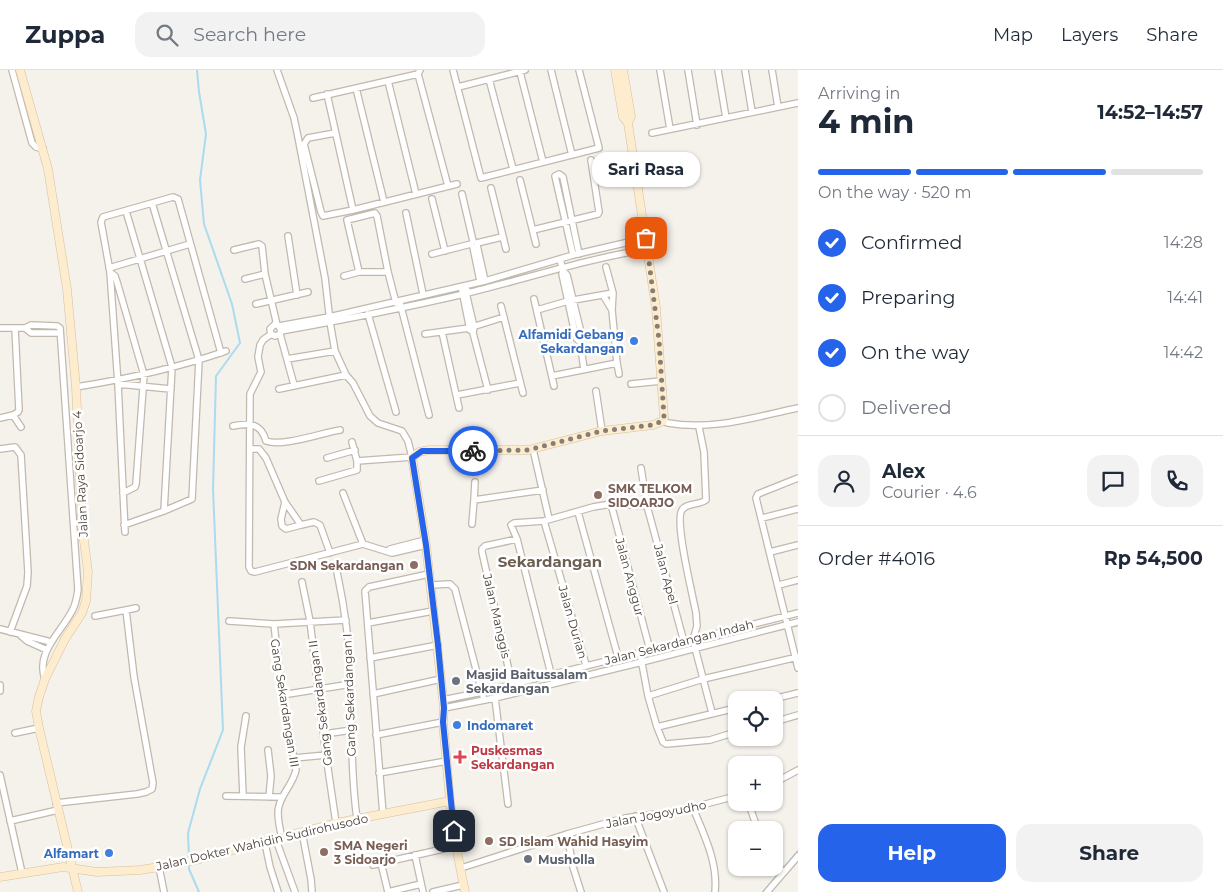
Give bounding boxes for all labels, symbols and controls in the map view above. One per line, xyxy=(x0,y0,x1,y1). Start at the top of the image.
search box xyxy=(135,12,485,57)
text: Zuppa xyxy=(25,20,105,49)
icon: search xyxy=(153,21,181,49)
text: Search here xyxy=(193,23,306,46)
text: Map xyxy=(993,24,1033,46)
text: Layers xyxy=(1061,24,1118,46)
text: Share xyxy=(1146,24,1198,46)
text: Arriving in xyxy=(818,84,900,103)
text: 14:52–14:57 xyxy=(1097,101,1203,124)
text: 4 min xyxy=(818,102,914,141)
callout: Sari Rasa xyxy=(592,153,700,188)
text: Sari Rasa xyxy=(608,160,684,179)
text: On the way · 520 m xyxy=(818,183,971,202)
pin xyxy=(625,217,667,259)
icon: bag xyxy=(632,224,660,252)
icon: check xyxy=(818,229,846,257)
text: Confirmed xyxy=(861,231,962,254)
text: 14:28 xyxy=(1164,233,1203,252)
icon: check xyxy=(818,284,846,312)
text: Preparing xyxy=(861,286,956,309)
text: 14:41 xyxy=(1167,288,1203,307)
place label: Alfamidi Gebang Sekardangan xyxy=(518,327,624,356)
marker: Alfamidi Gebang Sekardangan xyxy=(628,335,640,347)
icon: check xyxy=(818,339,846,367)
text: On the way xyxy=(861,341,969,364)
text: 14:42 xyxy=(1164,343,1203,362)
text: Delivered xyxy=(861,396,952,419)
street label: Jalan Raya Sidoarjo 4 xyxy=(69,410,91,539)
courier xyxy=(448,426,498,476)
icon: bike xyxy=(459,437,487,465)
button: person xyxy=(818,455,870,507)
button: chat xyxy=(1087,455,1139,507)
button: phone xyxy=(1151,455,1203,507)
text: Alex xyxy=(882,460,925,483)
place label: SMK TELKOM SIDOARJO xyxy=(608,481,692,510)
text: Courier · 4.6 xyxy=(882,483,977,502)
marker: SMK TELKOM SIDOARJO xyxy=(592,489,604,501)
street label: Jalan Anggur xyxy=(612,535,648,618)
street label: Jalan Apel xyxy=(650,541,681,606)
text: Order #4016 xyxy=(818,547,935,570)
text: Rp 54,500 xyxy=(1104,547,1203,570)
district label: Sekardangan xyxy=(498,552,602,571)
place label: SDN Sekardangan xyxy=(290,558,404,573)
marker: SDN Sekardangan xyxy=(408,559,420,571)
street label: Jalan Manggis xyxy=(480,571,514,660)
street label: Jalan Durian xyxy=(555,583,591,660)
street label: Jalan Sekardangan Indah xyxy=(602,616,755,668)
street label: Gang Sekardangan I xyxy=(339,633,359,757)
street label: Gang Sekardangan III xyxy=(267,638,303,768)
street label: Gang Sekardangan II xyxy=(305,639,335,767)
place label: Masjid Baitussalam Sekardangan xyxy=(466,667,588,696)
marker: Masjid Baitussalam Sekardangan xyxy=(450,675,462,687)
map controls xyxy=(728,691,783,876)
button: locate xyxy=(728,691,783,746)
place label: Indomaret xyxy=(467,718,534,733)
marker: Indomaret xyxy=(451,719,463,731)
place label: Puskesmas Sekardangan xyxy=(471,743,555,772)
marker: Puskesmas Sekardangan xyxy=(453,750,467,764)
button: + xyxy=(728,756,783,811)
street label: Jalan Jogoyudho xyxy=(603,797,708,831)
street label: Jalan Dokter Wahidin Sudirohusodo xyxy=(154,810,369,874)
pin xyxy=(433,810,475,852)
icon: home xyxy=(440,817,468,845)
button: − xyxy=(728,821,783,876)
button: Help xyxy=(818,824,1006,882)
button: Share xyxy=(1016,824,1203,882)
place label: SD Islam Wahid Hasyim xyxy=(499,834,648,849)
marker: SD Islam Wahid Hasyim xyxy=(483,835,495,847)
place label: SMA Negeri 3 Sidoarjo xyxy=(333,838,408,867)
place label: Alfamart xyxy=(43,846,100,861)
marker: SMA Negeri 3 Sidoarjo xyxy=(318,846,330,858)
marker: Alfamart xyxy=(103,847,115,859)
place label: Musholla xyxy=(538,852,595,867)
marker: Musholla xyxy=(522,853,534,865)

